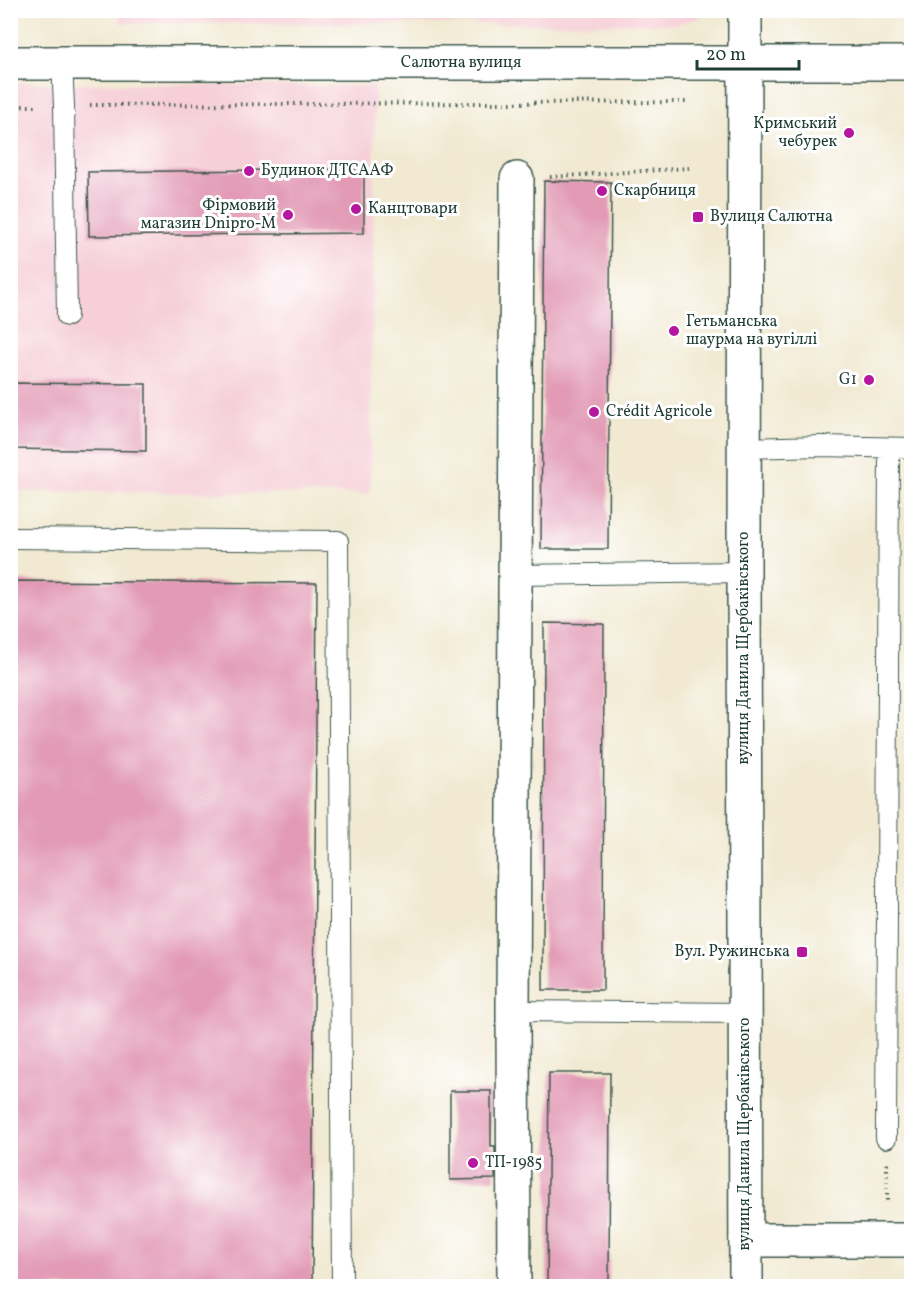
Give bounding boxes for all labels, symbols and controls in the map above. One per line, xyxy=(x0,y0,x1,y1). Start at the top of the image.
scale bar xyxy=(697,33,799,71)
text: 20 m xyxy=(706,43,746,68)
street label: Салютна вулиця xyxy=(401,52,521,74)
place label: Кримський чебурек xyxy=(753,113,837,153)
marker: Кримський чебурек xyxy=(842,126,856,140)
place label: Будинок ДТСААФ xyxy=(261,160,394,182)
marker: Будинок ДТСААФ xyxy=(242,164,256,178)
place label: Скарбниця xyxy=(614,180,696,202)
marker: Скарбниця xyxy=(595,184,609,198)
place label: Фірмовий магазин Dnipro-M xyxy=(141,195,276,235)
place label: Канцтовари xyxy=(368,198,458,220)
marker: Канцтовари xyxy=(349,202,363,216)
place label: Вулиця Салютна xyxy=(710,206,833,228)
marker: Фірмовий магазин Dnipro-M xyxy=(281,208,295,222)
marker: Вулиця Салютна xyxy=(691,210,705,224)
place label: Гетьманська шаурма на вугіллі xyxy=(686,311,817,351)
marker: Гетьманська шаурма на вугіллі xyxy=(667,324,681,338)
place label: G1 xyxy=(839,369,857,391)
marker: G1 xyxy=(862,373,876,387)
place label: Crédit Agricole xyxy=(606,401,712,423)
marker: Crédit Agricole xyxy=(587,405,601,419)
street label: вулиця Данила Щербаківського xyxy=(733,531,755,765)
place label: Вул. Ружинська xyxy=(675,941,790,963)
marker: Вул. Ружинська xyxy=(795,945,809,959)
street label: вулиця Данила Щербаківського xyxy=(734,1017,756,1251)
place label: ТП-1985 xyxy=(485,1152,542,1174)
marker: ТП-1985 xyxy=(466,1156,480,1170)

